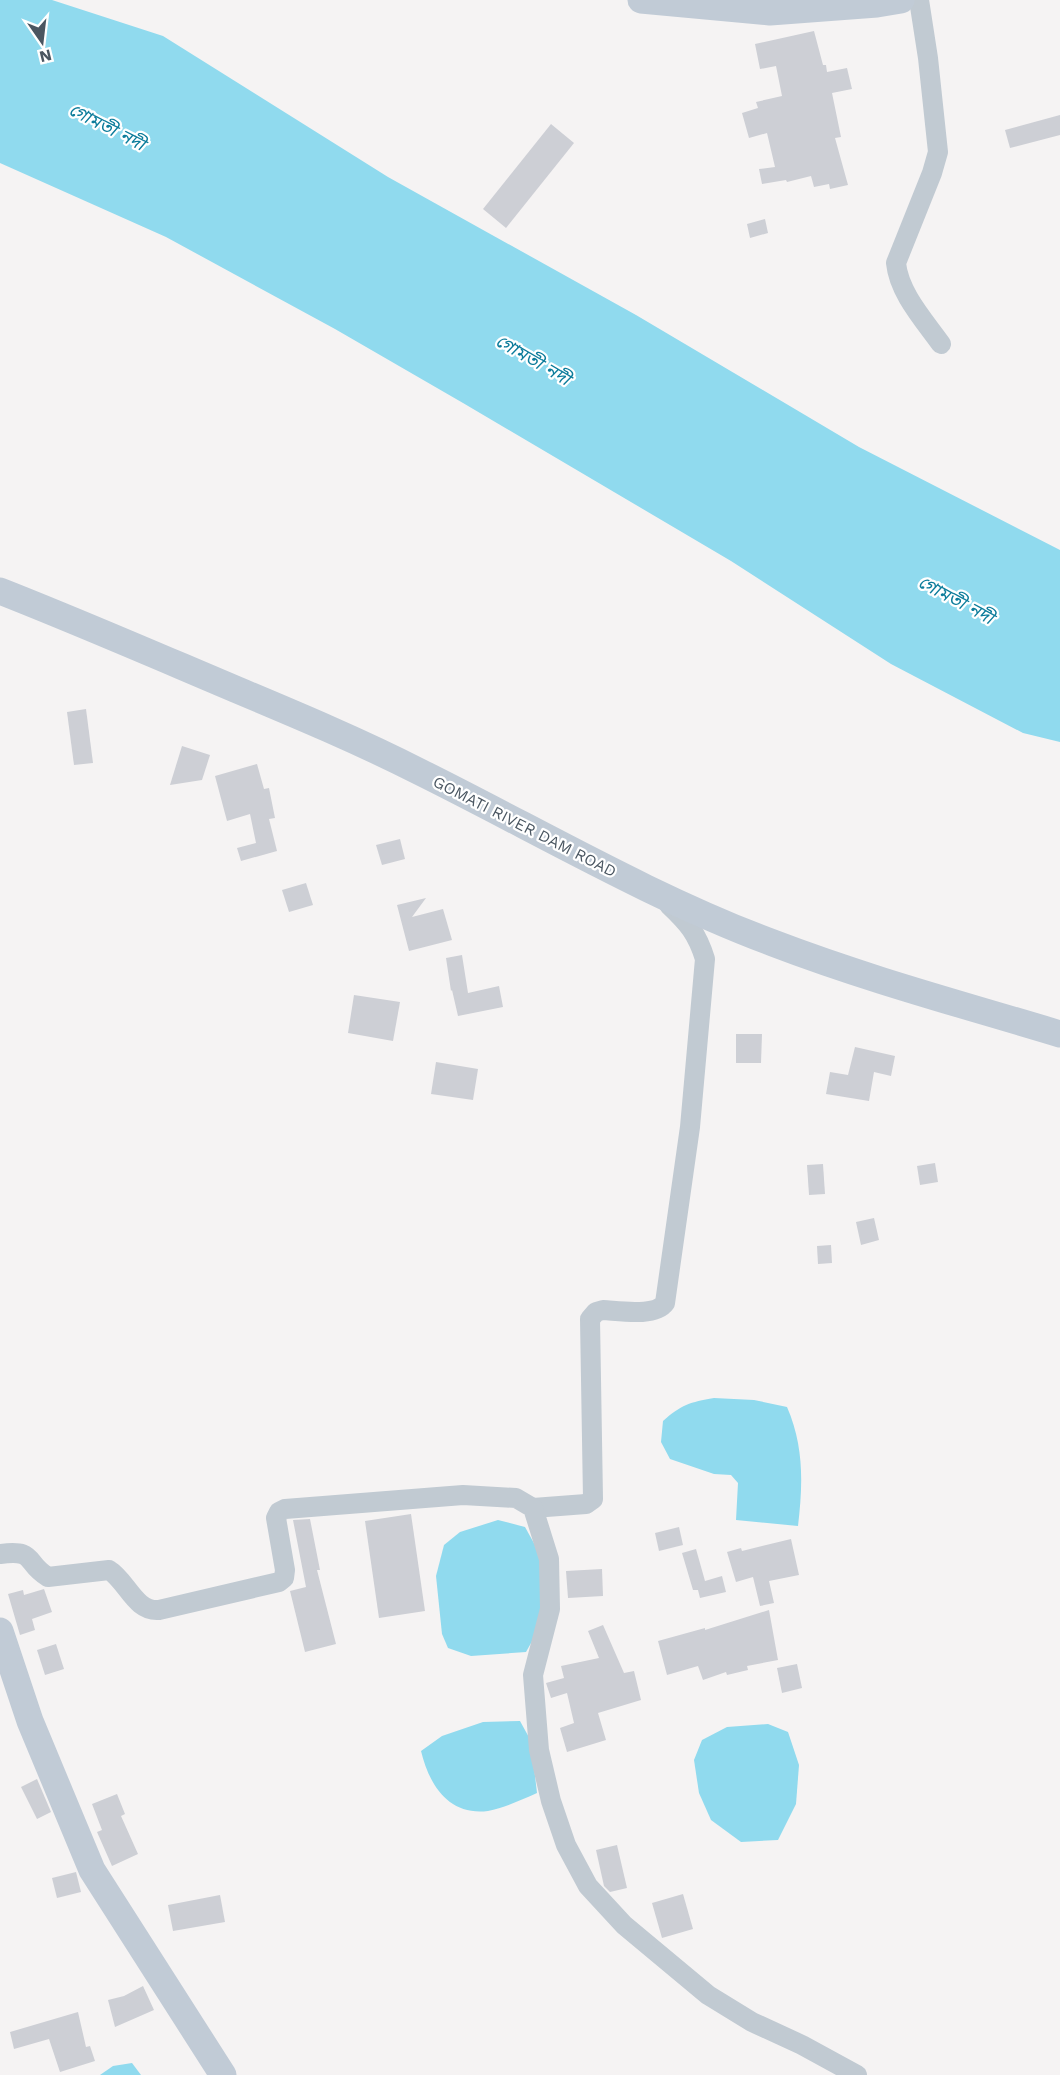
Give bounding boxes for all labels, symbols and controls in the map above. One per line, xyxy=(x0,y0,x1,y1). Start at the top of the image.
north arrow xyxy=(12,12,72,72)
text: N xyxy=(37,45,54,67)
water label: গোমতী নদী xyxy=(66,99,152,156)
water label: গোমতী নদী xyxy=(492,330,577,391)
water label: গোমতী নদী xyxy=(915,571,1000,630)
street label: GOMATI RIVER DAM ROAD xyxy=(430,772,620,881)

